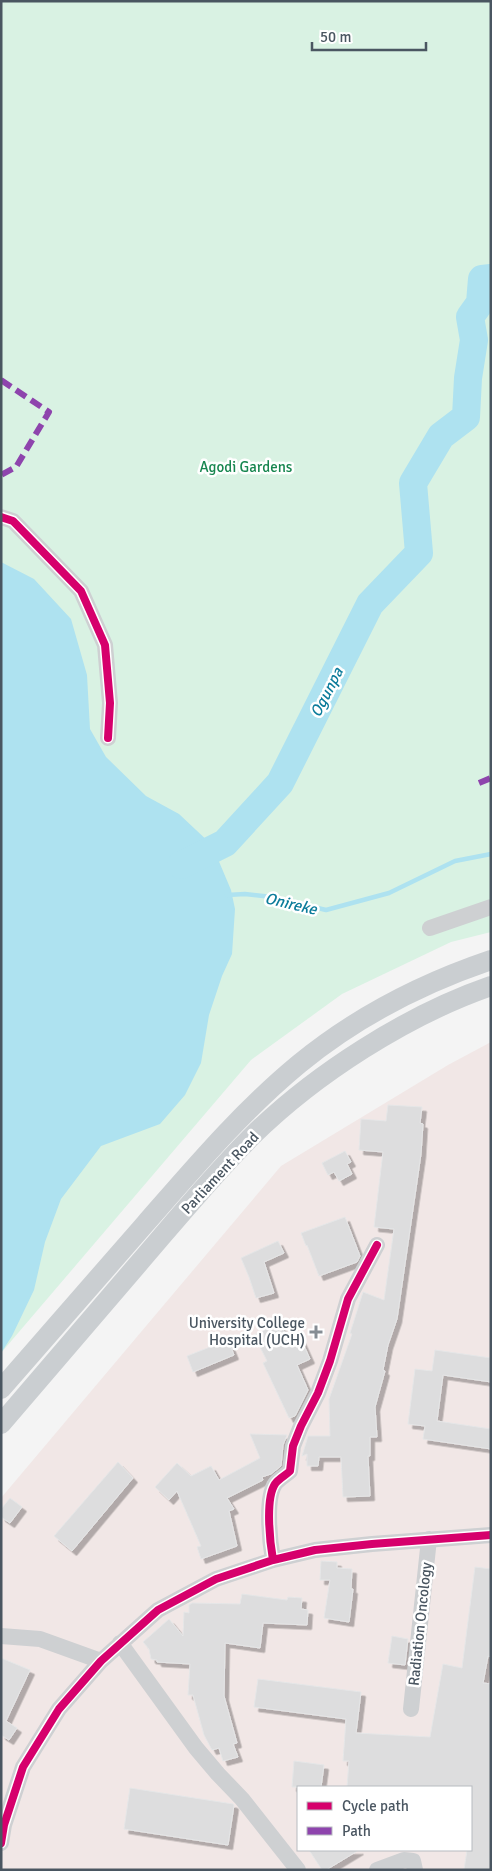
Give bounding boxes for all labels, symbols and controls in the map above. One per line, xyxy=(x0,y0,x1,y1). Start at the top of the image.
scale bar xyxy=(312,20,426,52)
text: 50 m xyxy=(320,28,351,46)
park label: Agodi Gardens xyxy=(200,458,293,476)
water label: Ogunpa xyxy=(306,663,348,721)
water label: Onireke xyxy=(263,888,320,920)
street label: Parliament Road xyxy=(177,1128,263,1218)
place label: University College Hospital (UCH) xyxy=(189,1314,305,1349)
marker: University College Hospital (UCH) xyxy=(309,1325,323,1339)
street label: Radiation Oncology xyxy=(405,1561,435,1687)
legend xyxy=(297,1786,472,1851)
text: Cycle path xyxy=(342,1797,409,1815)
text: Path xyxy=(342,1822,371,1840)

